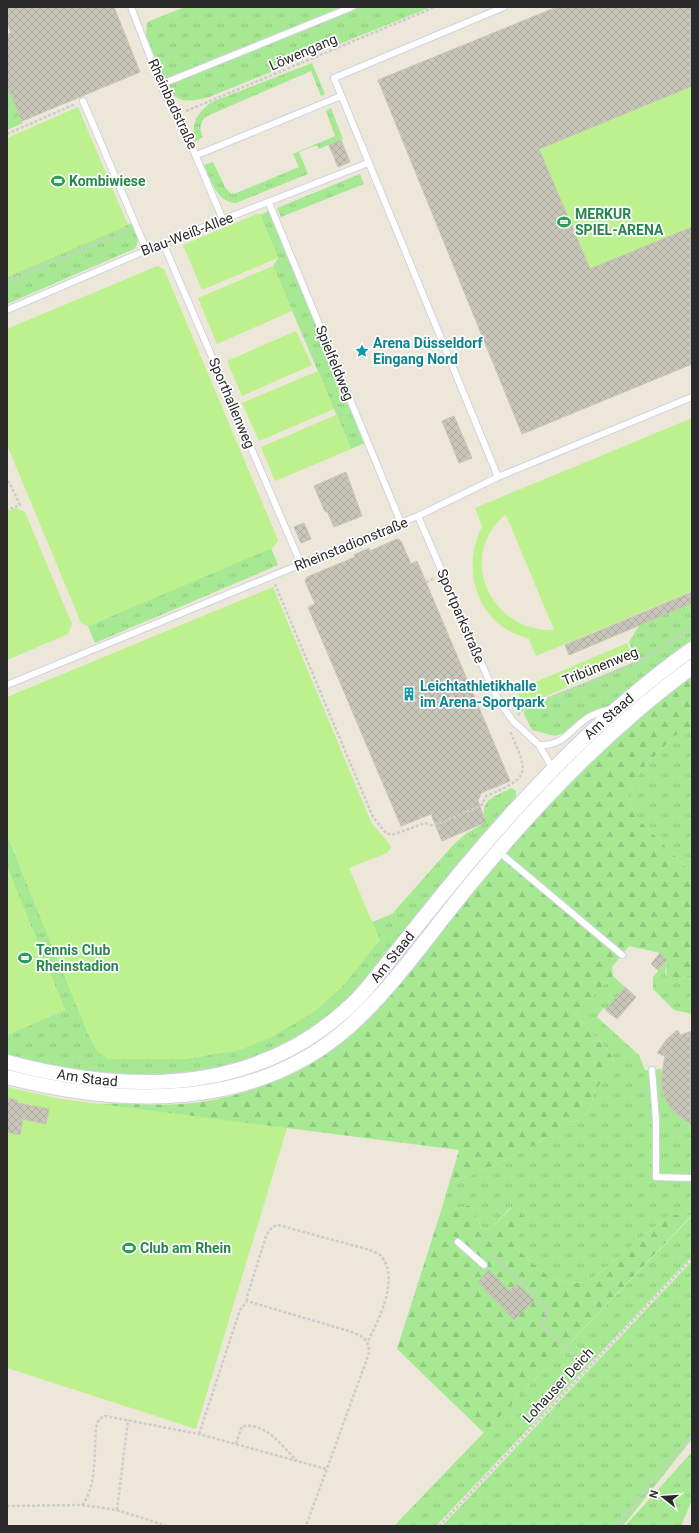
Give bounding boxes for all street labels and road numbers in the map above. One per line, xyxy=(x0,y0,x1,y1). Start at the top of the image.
street label: Löwengang xyxy=(267,31,339,73)
street label: Rheinbadstraße xyxy=(145,56,201,152)
street label: Blau-Weiß-Allee xyxy=(139,209,235,259)
street label: Spielfeldweg xyxy=(313,323,357,403)
street label: Sporthallenweg xyxy=(206,355,258,451)
street label: Rheinstadionstraße xyxy=(292,514,410,574)
street label: Sportparkstraße xyxy=(434,566,488,666)
street label: Tribünenweg xyxy=(560,644,640,688)
street label: Am Staad xyxy=(581,690,637,743)
street label: Am Staad xyxy=(367,928,418,986)
street label: Am Staad xyxy=(56,1066,118,1089)
street label: Lohauser Deich xyxy=(519,1344,597,1426)

